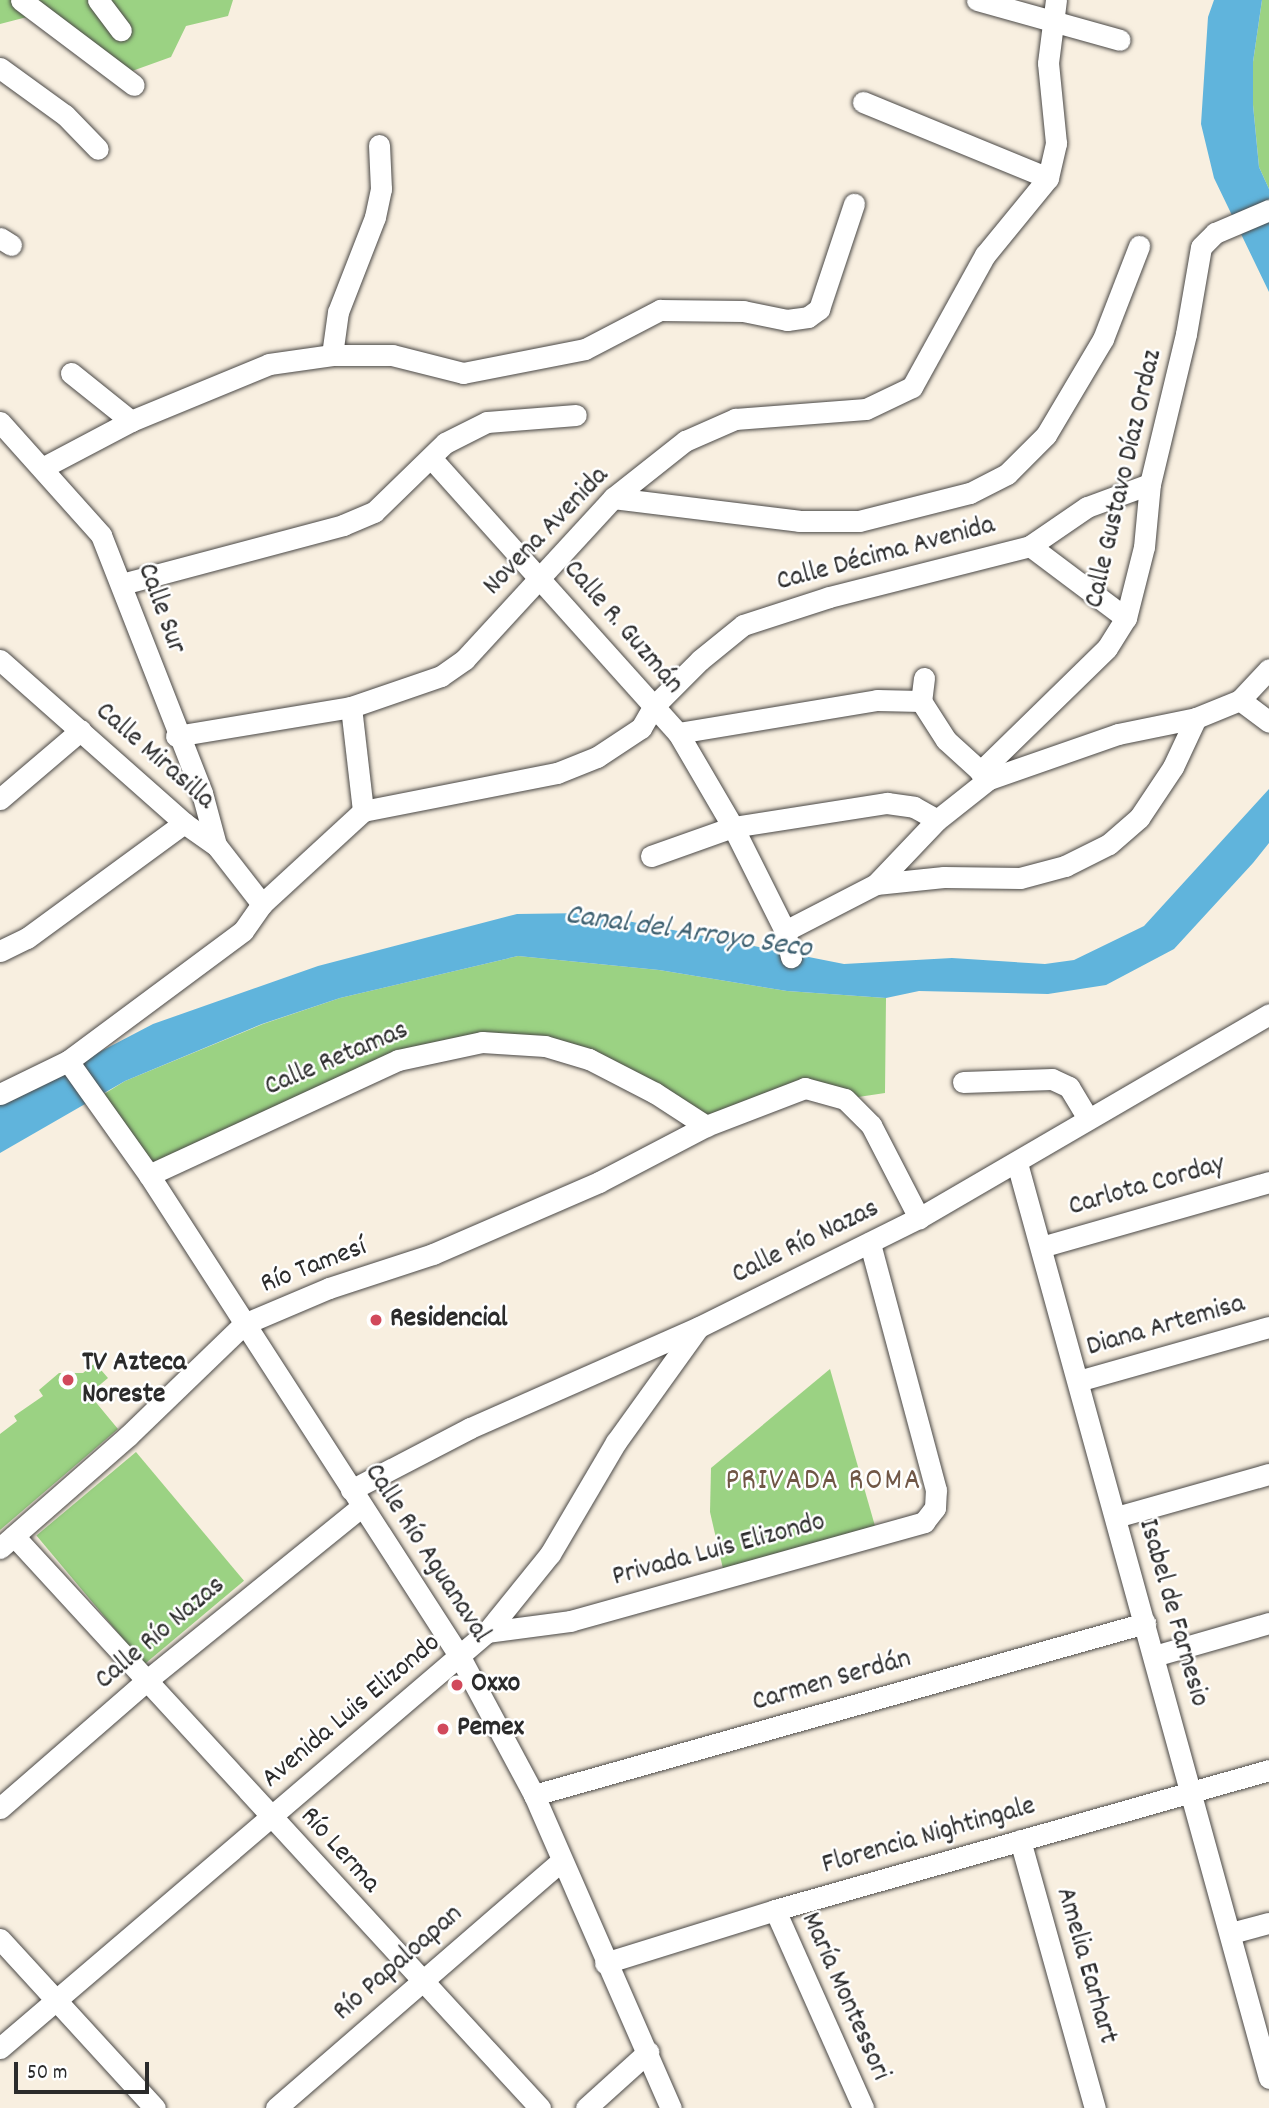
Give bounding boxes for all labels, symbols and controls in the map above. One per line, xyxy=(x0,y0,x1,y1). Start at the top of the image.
street label: Calle Gustavo Díaz Ordaz xyxy=(1079,347,1171,611)
street label: Novena Avenida xyxy=(477,460,617,604)
street label: Calle Décima Avenida xyxy=(773,510,999,600)
street label: Calle R. Guzmán xyxy=(555,554,689,702)
street label: Calle Sur xyxy=(128,559,192,659)
street label: Calle Mirasilla xyxy=(87,696,221,818)
water label: Canal del Arroyo Seco xyxy=(563,899,813,969)
street label: Calle Retamas xyxy=(260,1015,414,1105)
street label: Carlota Corday xyxy=(1065,1149,1229,1225)
street label: Calle Río Nazas xyxy=(727,1193,885,1293)
street label: Río Tamesí xyxy=(256,1232,372,1302)
street label: Diana Artemisa xyxy=(1083,1288,1249,1366)
place label: Residencial xyxy=(390,1303,507,1337)
marker: Residencial xyxy=(368,1312,384,1328)
place label: TV Azteca Noreste xyxy=(82,1347,186,1413)
marker: TV Azteca Noreste xyxy=(60,1372,76,1388)
street label: Calle Río Aguanaval xyxy=(356,1458,496,1650)
district label: PRIVADA ROMA xyxy=(727,1465,921,1501)
street label: Privada Luis Elizondo xyxy=(609,1506,829,1596)
street label: Isabel de Farnesio xyxy=(1129,1515,1215,1711)
street label: Calle Río Nazas xyxy=(89,1570,233,1698)
street label: Avenida Luis Elizondo xyxy=(256,1627,448,1797)
street label: Carmen Serdán xyxy=(749,1643,915,1721)
place label: Oxxo xyxy=(471,1668,520,1702)
marker: Oxxo xyxy=(449,1677,465,1693)
place label: Pemex xyxy=(457,1712,524,1746)
marker: Pemex xyxy=(435,1721,451,1737)
street label: Florencia Nightingale xyxy=(819,1791,1039,1883)
street label: Río Lerma xyxy=(292,1801,386,1901)
street label: Amelia Earhart xyxy=(1047,1884,1123,2048)
street label: Río Papaloapan xyxy=(327,1899,471,2029)
street label: María Montessori xyxy=(792,1908,896,2086)
scale bar xyxy=(18,2048,152,2092)
text: 50 m xyxy=(27,2059,67,2089)

